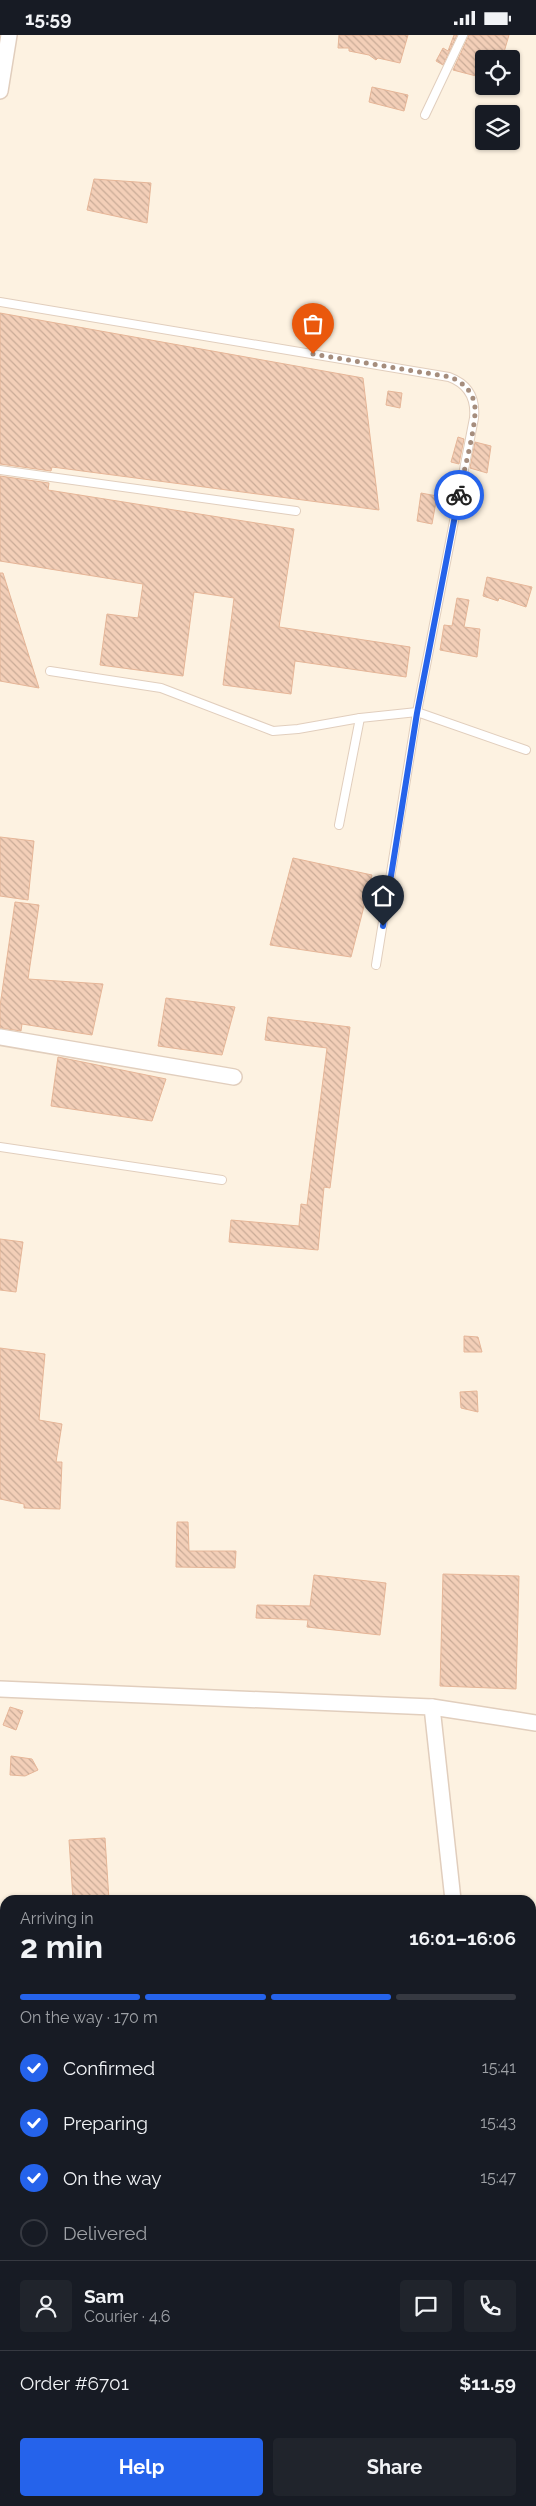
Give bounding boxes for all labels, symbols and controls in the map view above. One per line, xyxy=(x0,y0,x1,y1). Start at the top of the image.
text: 15:59 xyxy=(25,7,71,29)
map controls xyxy=(475,50,520,150)
button: locate xyxy=(475,50,520,95)
button: layers xyxy=(475,105,520,150)
pin xyxy=(292,303,334,354)
icon: bag xyxy=(299,310,327,338)
courier xyxy=(434,470,484,520)
icon: bike xyxy=(445,481,473,509)
pin xyxy=(362,875,404,926)
icon: home xyxy=(369,882,397,910)
text: Arriving in xyxy=(20,1909,94,1928)
text: 16:01–16:06 xyxy=(409,1927,516,1949)
text: 2 min xyxy=(20,1928,103,1965)
text: On the way · 170 m xyxy=(20,2008,158,2027)
icon: check xyxy=(20,2054,48,2082)
text: Confirmed xyxy=(63,2057,155,2079)
text: 15:41 xyxy=(482,2058,516,2077)
icon: check xyxy=(20,2109,48,2137)
text: Preparing xyxy=(63,2112,148,2134)
text: 15:43 xyxy=(480,2113,516,2132)
icon: check xyxy=(20,2164,48,2192)
text: On the way xyxy=(63,2167,162,2189)
text: 15:47 xyxy=(480,2168,516,2187)
text: Delivered xyxy=(63,2222,147,2244)
button: person xyxy=(20,2280,72,2332)
button: chat xyxy=(400,2280,452,2332)
button: phone xyxy=(464,2280,516,2332)
text: Sam xyxy=(84,2285,124,2307)
text: Courier · 4.6 xyxy=(84,2307,170,2326)
text: Order #6701 xyxy=(20,2372,129,2394)
text: $11.59 xyxy=(459,2372,516,2394)
button: Help xyxy=(20,2438,263,2496)
button: Share xyxy=(273,2438,516,2496)

